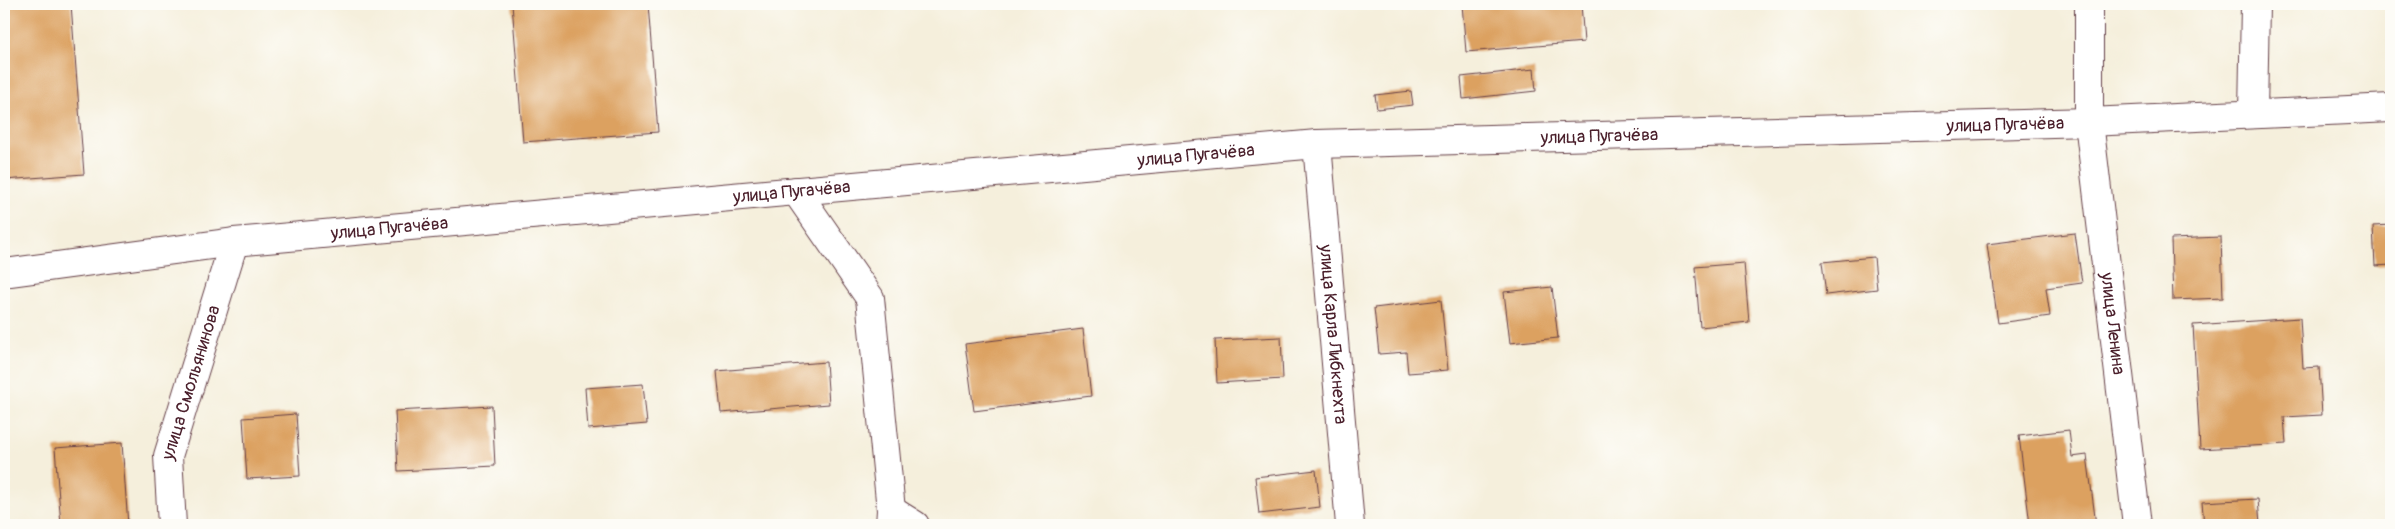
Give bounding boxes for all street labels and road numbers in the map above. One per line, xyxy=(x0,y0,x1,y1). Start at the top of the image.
street label: улица Пугачёва xyxy=(1945,111,2064,138)
street label: улица Пугачёва xyxy=(1539,123,1659,149)
street label: улица Пугачёва xyxy=(1135,138,1256,172)
street label: улица Пугачёва xyxy=(731,175,851,208)
street label: улица Пугачёва xyxy=(329,211,449,245)
street label: улица Карла Либкнехта xyxy=(1314,242,1353,425)
street label: улица Ленина xyxy=(2095,270,2131,376)
street label: улица Смольянинова xyxy=(156,302,225,464)

